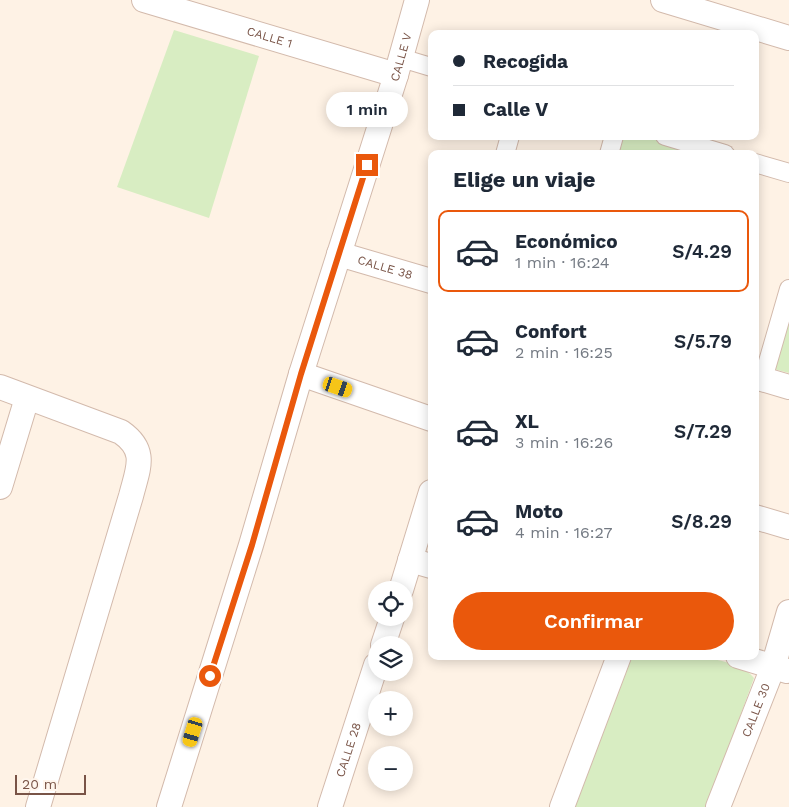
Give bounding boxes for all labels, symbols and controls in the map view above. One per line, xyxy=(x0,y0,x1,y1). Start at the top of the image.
street label: CALLE 1 xyxy=(245,24,294,51)
street label: CALLE V xyxy=(387,31,415,83)
text: Recogida xyxy=(483,50,568,73)
callout: 1 min xyxy=(326,92,408,128)
text: Calle V xyxy=(483,98,548,121)
text: 1 min xyxy=(346,100,388,119)
route end xyxy=(356,154,378,176)
text: Elige un viaje xyxy=(453,167,596,192)
icon: car xyxy=(455,229,500,274)
text: Económico xyxy=(515,230,618,253)
text: S/4.29 xyxy=(672,240,732,263)
street label: CALLE 38 xyxy=(356,253,414,282)
text: 1 min · 16:24 xyxy=(515,253,610,272)
icon: car xyxy=(455,319,500,364)
text: Confort xyxy=(515,320,586,343)
text: S/5.79 xyxy=(674,330,732,353)
text: 2 min · 16:25 xyxy=(515,343,613,362)
car xyxy=(321,375,354,399)
icon: car xyxy=(455,409,500,454)
text: XL xyxy=(515,410,539,433)
text: S/7.29 xyxy=(674,420,732,443)
text: 3 min · 16:26 xyxy=(515,433,613,452)
icon: car xyxy=(455,499,500,544)
text: Moto xyxy=(515,500,563,523)
text: S/8.29 xyxy=(671,510,732,533)
text: 4 min · 16:27 xyxy=(515,523,613,542)
map controls xyxy=(368,581,413,791)
button: locate xyxy=(368,581,413,626)
button: Confirmar xyxy=(453,592,734,650)
button: layers xyxy=(368,636,413,681)
route start xyxy=(199,665,221,687)
street label: CALLE 30 xyxy=(739,681,773,739)
button: + xyxy=(368,691,413,736)
car xyxy=(181,715,204,749)
street label: CALLE 28 xyxy=(333,721,364,779)
button: − xyxy=(368,746,413,791)
scale bar xyxy=(15,772,86,795)
text: 20 m xyxy=(22,776,57,792)

